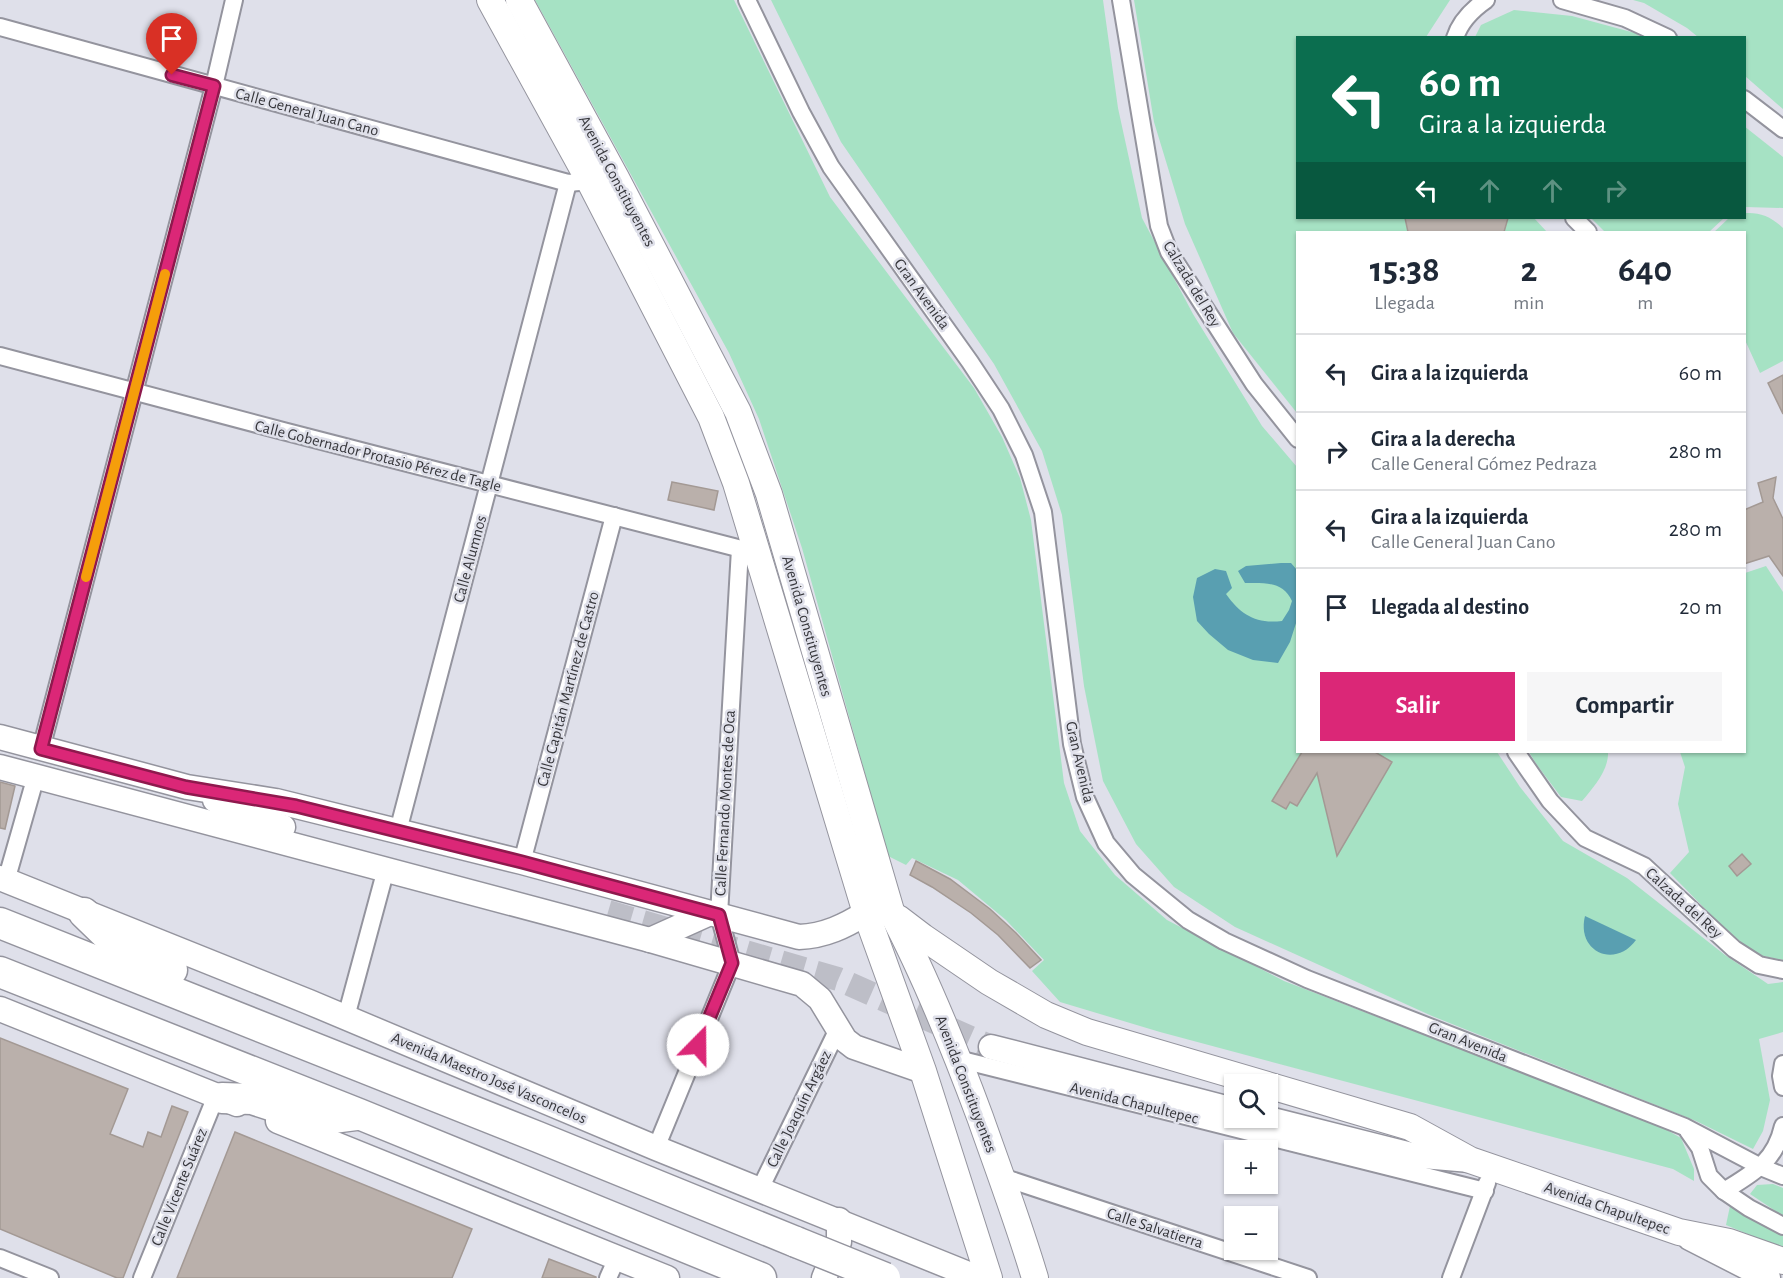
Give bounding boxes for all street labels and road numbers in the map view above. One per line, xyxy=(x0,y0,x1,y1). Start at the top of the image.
street label: Calle General Juan Cano xyxy=(234,85,381,139)
street label: Avenida Constituyentes xyxy=(575,113,658,250)
street label: Calzada del Rey xyxy=(1159,238,1224,330)
street label: Gran Avenida xyxy=(891,256,953,332)
street label: Calle Gobernador Protasio Pérez de Tagle xyxy=(253,418,503,494)
street label: Calle Alumnos xyxy=(451,514,489,604)
street label: Avenida Constituyentes xyxy=(778,554,835,699)
street label: Calle Capitán Martínez de Castro xyxy=(534,590,602,788)
street label: Calle Fernando Montes de Oca xyxy=(712,710,738,896)
street label: Gran Avenida xyxy=(1063,720,1097,804)
street label: Calzada del Rey xyxy=(1642,865,1725,942)
street label: Avenida Constituyentes xyxy=(932,1013,1000,1155)
street label: Gran Avenida xyxy=(1426,1019,1510,1065)
street label: Avenida Maestro José Vasconcelos xyxy=(389,1030,589,1127)
street label: Calle Joaquín Argáez xyxy=(764,1048,834,1170)
street label: Avenida Chapultepec xyxy=(1068,1079,1200,1127)
street label: Calle Vicente Suárez xyxy=(148,1126,210,1248)
street label: Avenida Chapultepec xyxy=(1542,1179,1672,1237)
street label: Calle Salvatierra xyxy=(1105,1205,1205,1251)

